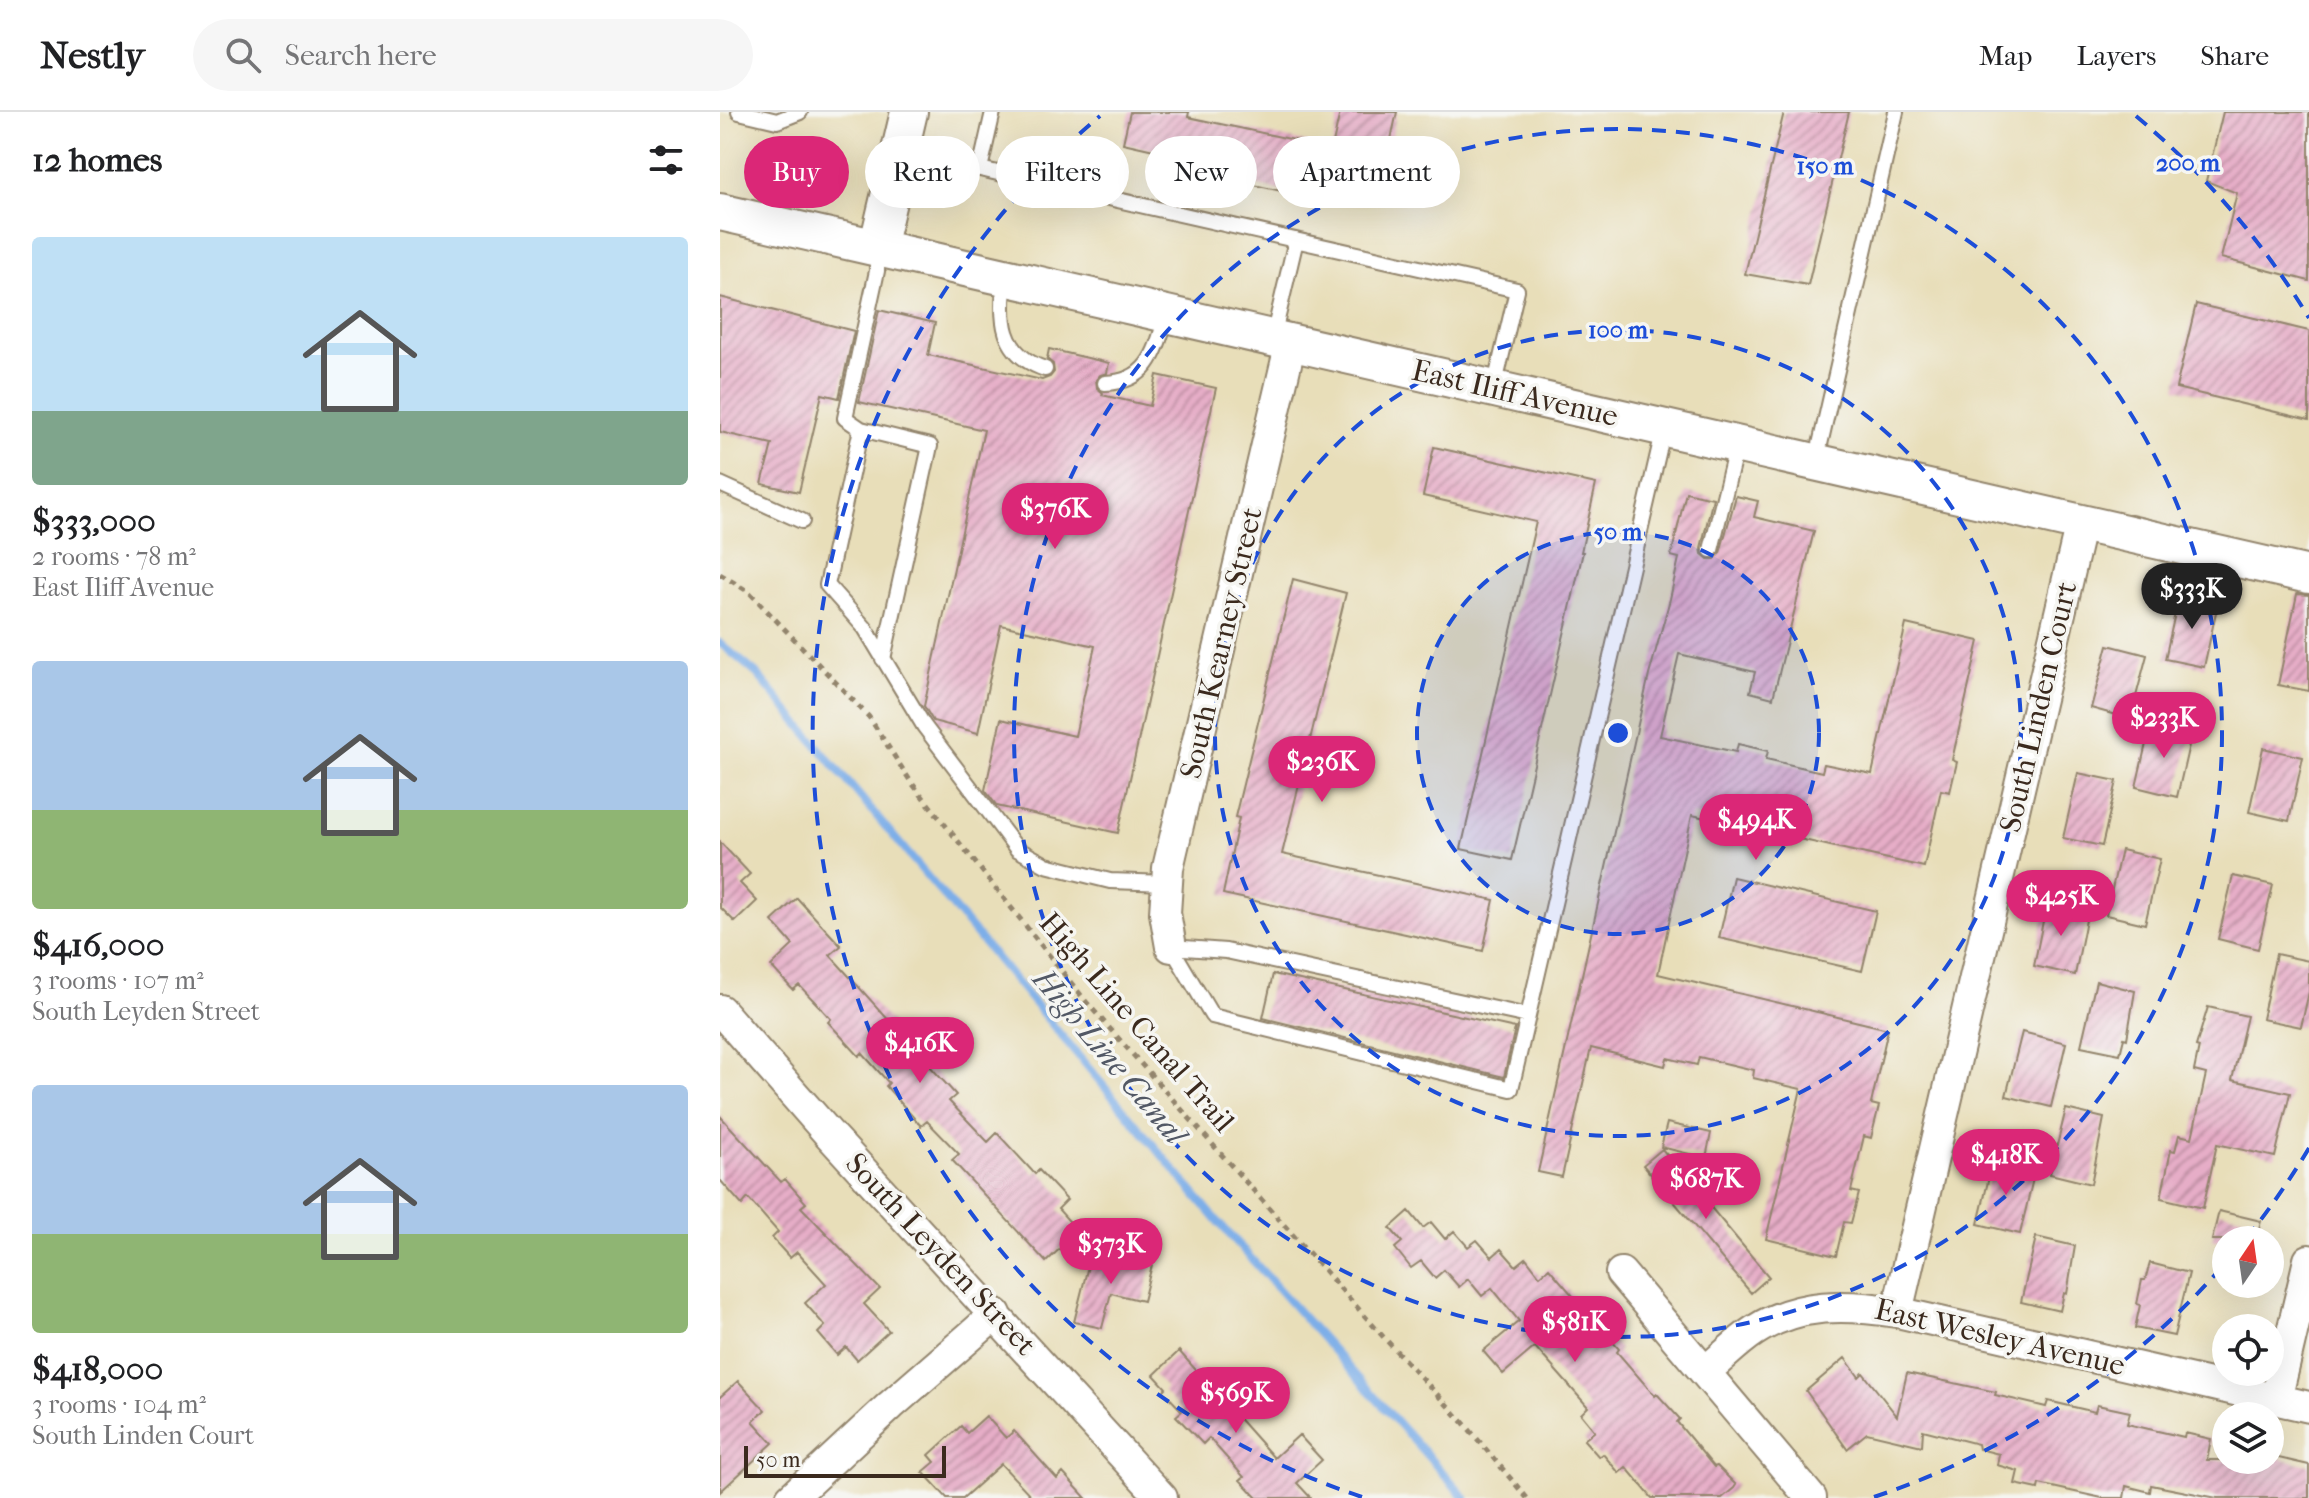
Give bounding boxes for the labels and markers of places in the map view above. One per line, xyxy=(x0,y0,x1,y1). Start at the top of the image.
pin: $376K xyxy=(999,483,1111,551)
pin: $333K xyxy=(2136,563,2248,631)
pin: $233K xyxy=(2108,692,2220,760)
centre of rings xyxy=(1604,719,1632,747)
pin: $236K xyxy=(1266,736,1378,804)
pin: $494K xyxy=(1700,794,1812,862)
pin: $425K xyxy=(2005,870,2117,938)
pin: $416K xyxy=(864,1017,976,1085)
pin: $418K xyxy=(1950,1129,2062,1197)
pin: $687K xyxy=(1650,1153,1762,1221)
pin: $373K xyxy=(1055,1218,1167,1286)
pin: $581K xyxy=(1519,1296,1631,1364)
pin: $569K xyxy=(1180,1367,1292,1435)

